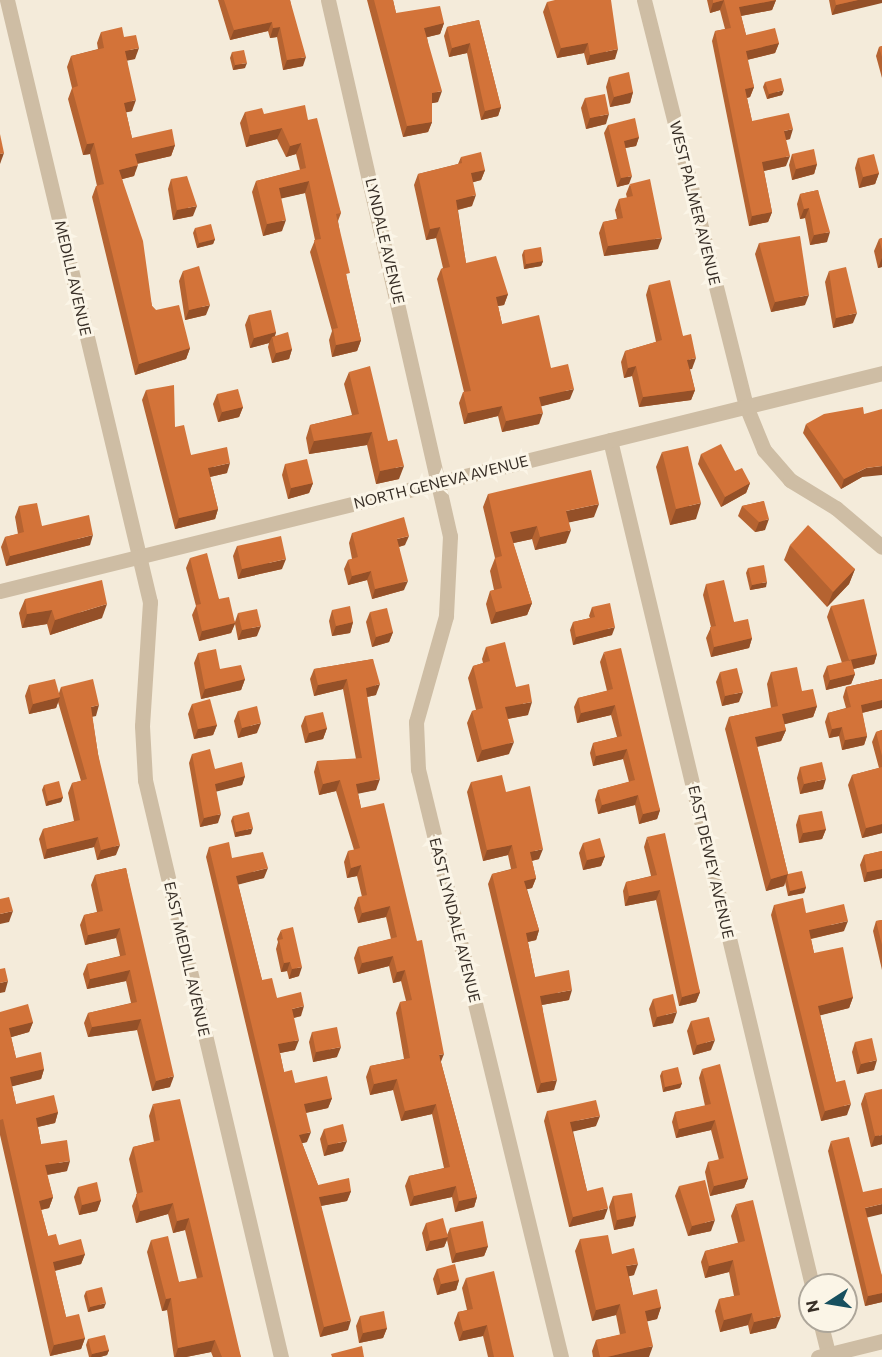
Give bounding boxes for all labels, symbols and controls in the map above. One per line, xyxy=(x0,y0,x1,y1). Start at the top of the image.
street label: WEST PALMER AVENUE xyxy=(666,119,724,287)
street label: LYNDALE AVENUE xyxy=(362,176,408,306)
street label: MEDILL AVENUE xyxy=(51,218,95,338)
street label: NORTH GENEVA AVENUE xyxy=(352,452,530,512)
street label: EAST DEWEY AVENUE xyxy=(685,784,737,940)
street label: EAST LYNDALE AVENUE xyxy=(426,836,484,1004)
street label: EAST MEDILL AVENUE xyxy=(160,880,214,1038)
north arrow xyxy=(798,1273,858,1333)
text: N xyxy=(801,1299,822,1314)

